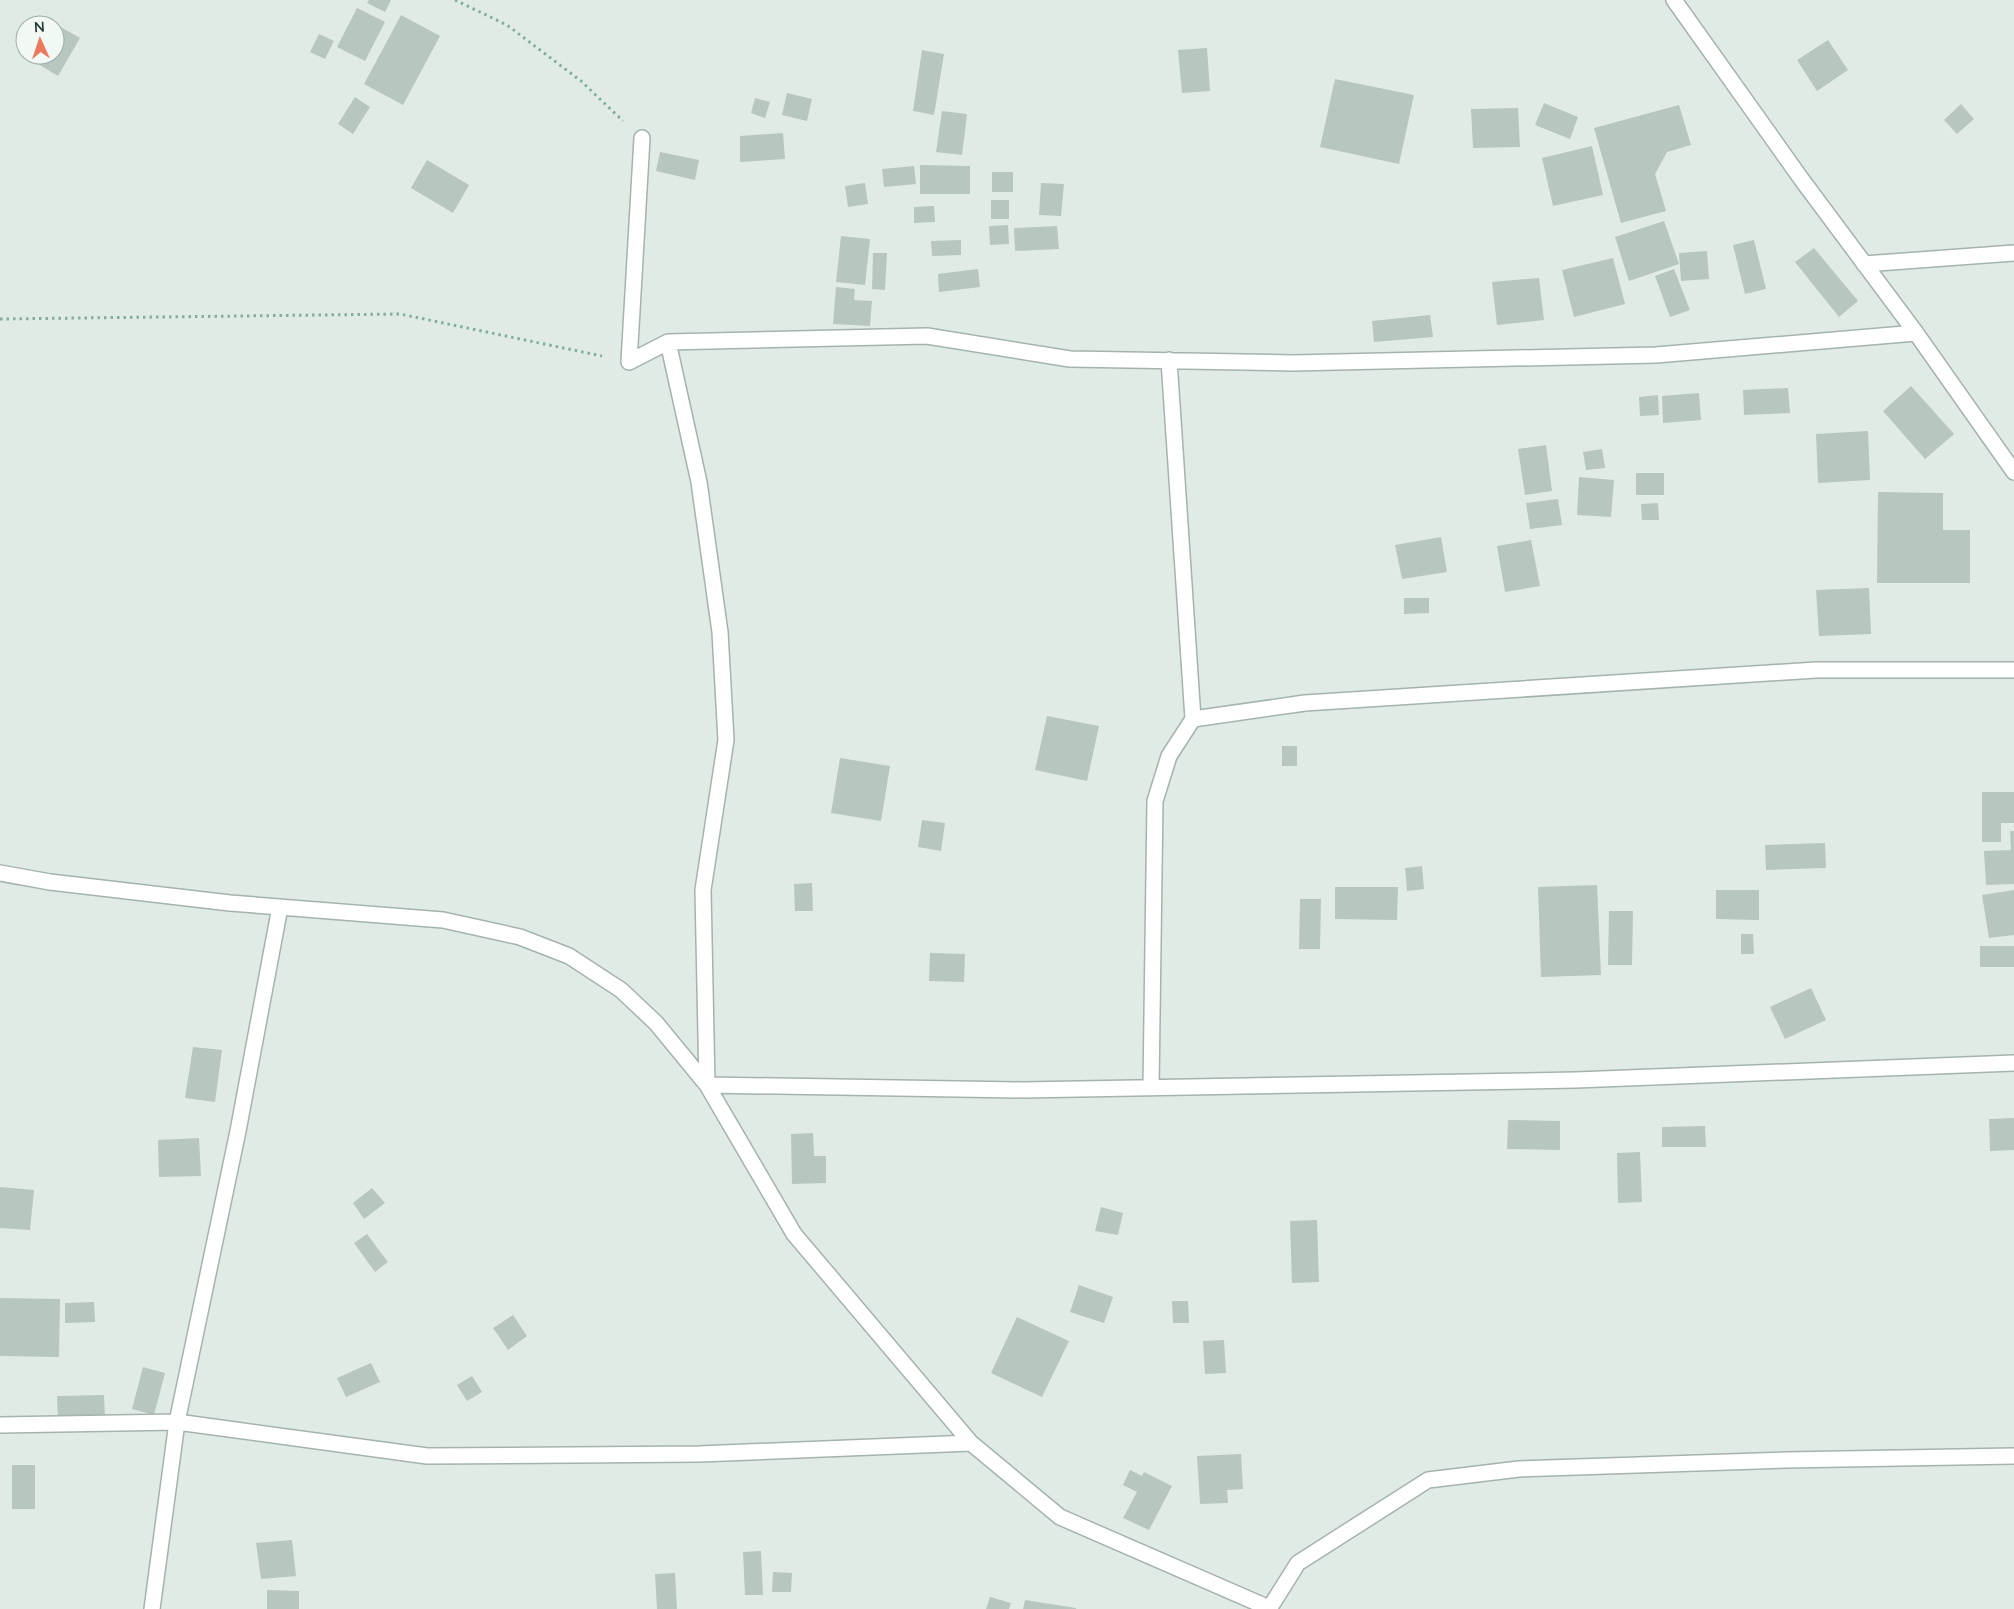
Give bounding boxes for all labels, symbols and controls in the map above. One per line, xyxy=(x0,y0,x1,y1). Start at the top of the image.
north arrow xyxy=(15,15,65,65)
text: N xyxy=(33,18,45,35)

